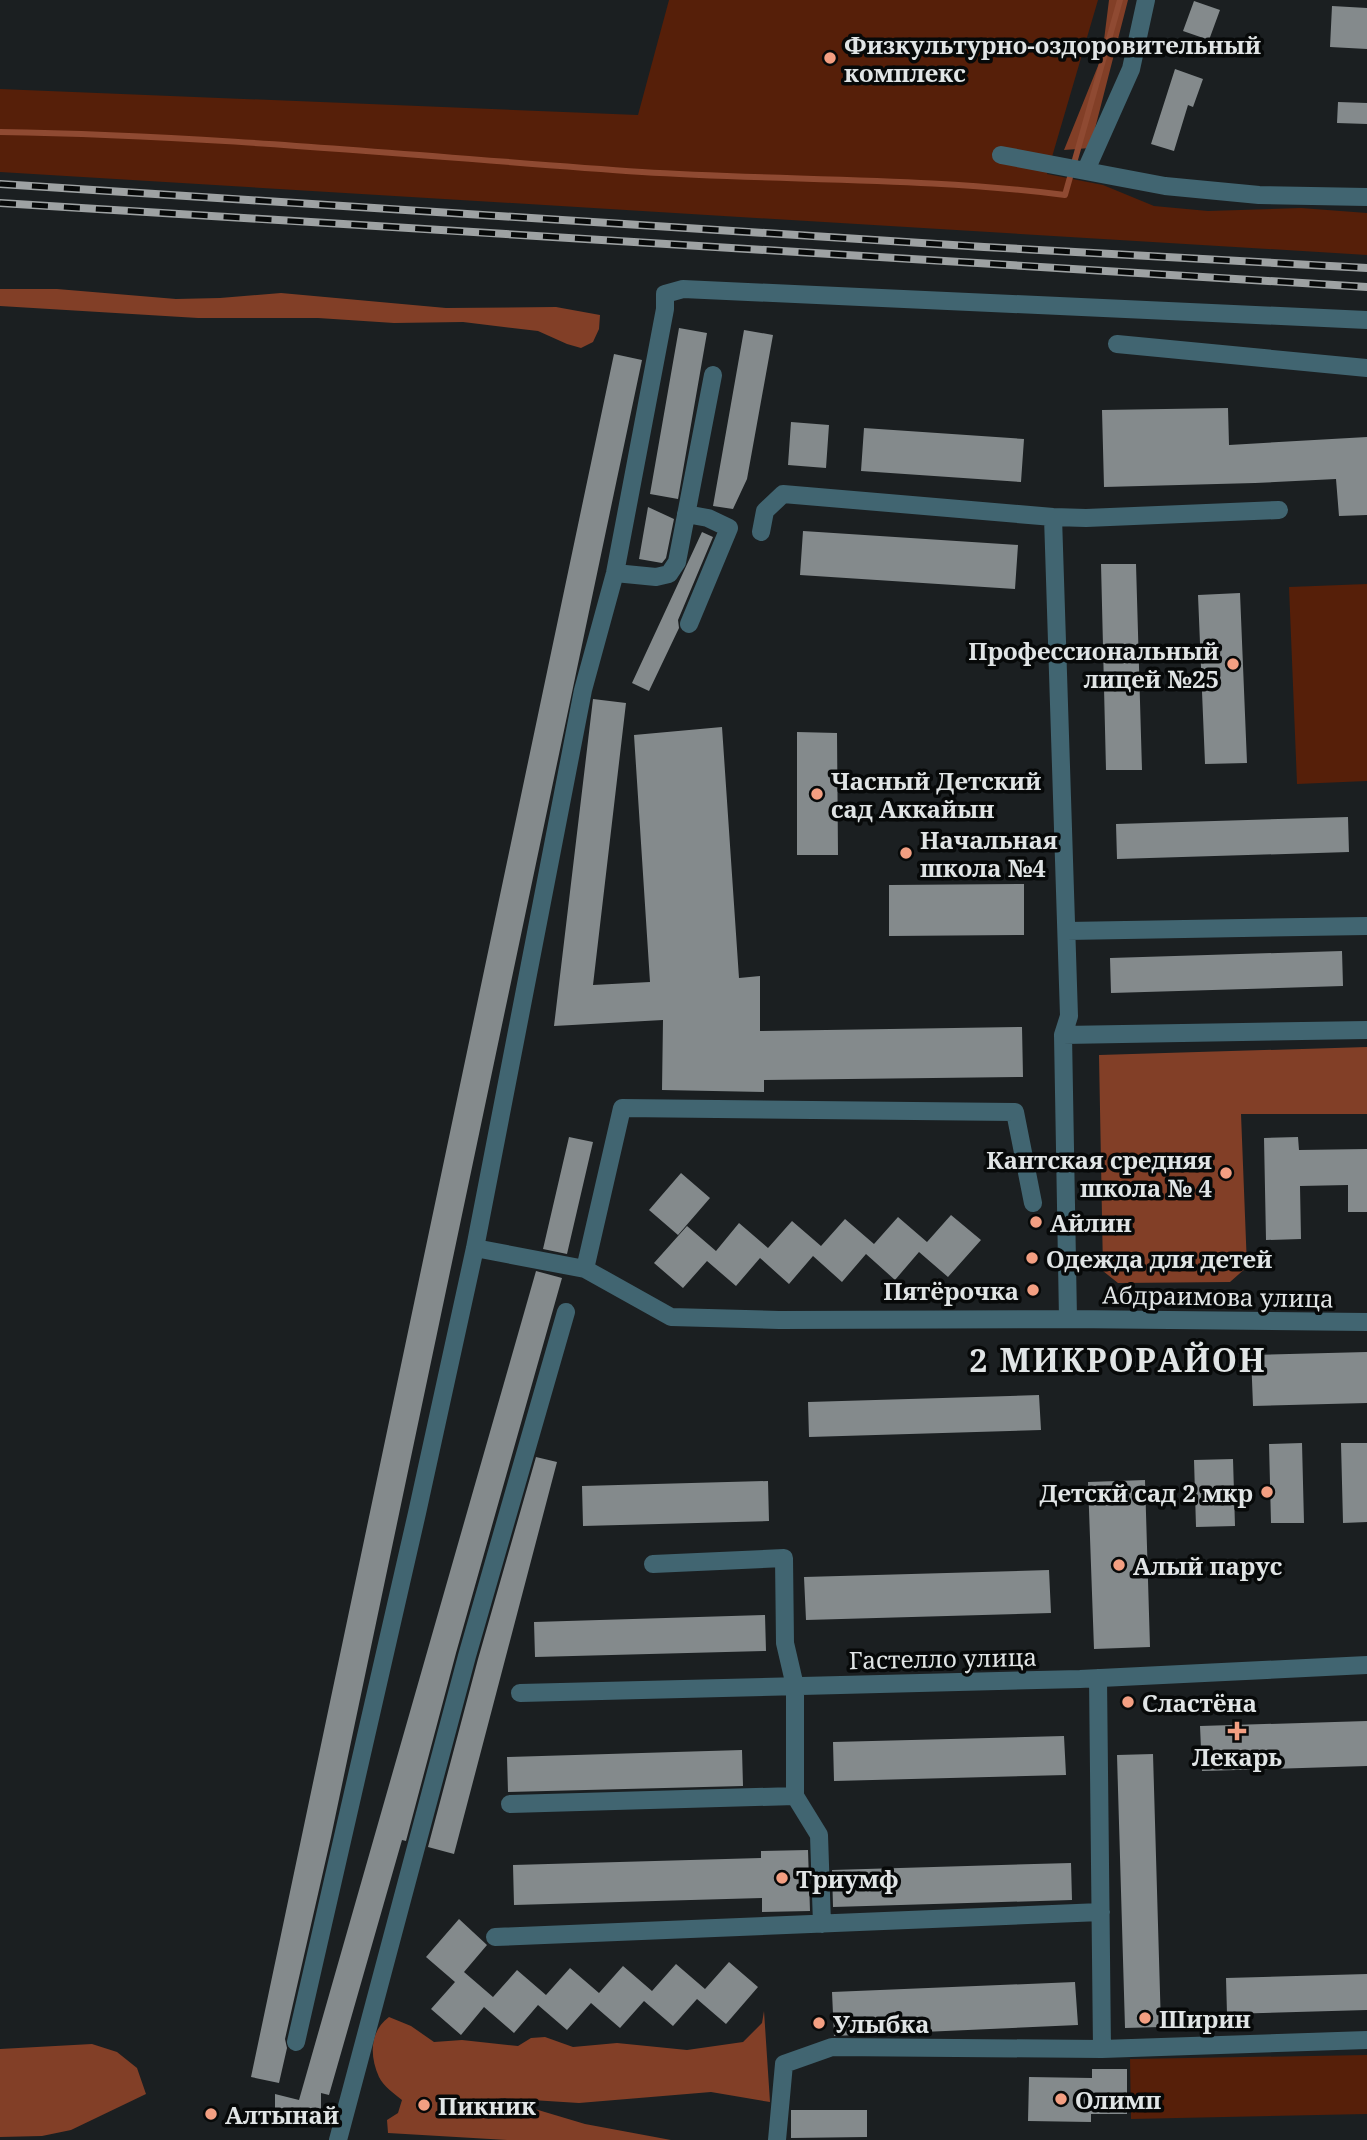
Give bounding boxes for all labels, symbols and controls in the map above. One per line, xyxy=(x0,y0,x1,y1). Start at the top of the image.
place label: Физкультурно-оздоровительный комплекс xyxy=(844,28,1261,89)
marker: Физкультурно-оздоровительный комплекс xyxy=(822,50,838,66)
place label: Профессиональный лицей №25 xyxy=(968,634,1219,695)
marker: Профессиональный лицей №25 xyxy=(1225,656,1241,672)
place label: Часный Детский сад Аккайын xyxy=(831,764,1041,825)
marker: Часный Детский сад Аккайын xyxy=(809,786,825,802)
place label: Начальная школа №4 xyxy=(920,823,1058,884)
marker: Начальная школа №4 xyxy=(898,845,914,861)
place label: Кантская средняя школа № 4 xyxy=(986,1143,1212,1204)
marker: Кантская средняя школа № 4 xyxy=(1218,1165,1234,1181)
place label: Айлин xyxy=(1050,1206,1132,1239)
marker: Айлин xyxy=(1028,1214,1044,1230)
place label: Одежда для детей xyxy=(1046,1242,1272,1275)
marker: Одежда для детей xyxy=(1024,1250,1040,1266)
place label: Пятёрочка xyxy=(883,1274,1019,1307)
street label: Абдраимова улица xyxy=(1102,1277,1334,1315)
marker: Пятёрочка xyxy=(1025,1282,1041,1298)
district label: 2 МИКРОРАЙОН xyxy=(969,1338,1267,1381)
place label: Детскй сад 2 мкр xyxy=(1039,1476,1253,1509)
marker: Детскй сад 2 мкр xyxy=(1259,1484,1275,1500)
place label: Алый парус xyxy=(1133,1549,1282,1582)
marker: Алый парус xyxy=(1111,1557,1127,1573)
street label: Гастелло улица xyxy=(849,1640,1037,1676)
place label: Сластёна xyxy=(1142,1686,1257,1719)
marker: Сластёна xyxy=(1120,1694,1136,1710)
marker: Лекарь xyxy=(1229,1723,1245,1739)
place label: Лекарь xyxy=(1192,1740,1282,1773)
place label: Триумф xyxy=(796,1862,898,1895)
marker: Триумф xyxy=(774,1870,790,1886)
place label: Ширин xyxy=(1159,2002,1251,2035)
place label: Улыбка xyxy=(833,2007,929,2040)
marker: Ширин xyxy=(1137,2010,1153,2026)
marker: Улыбка xyxy=(811,2015,827,2031)
place label: Олимп xyxy=(1075,2083,1161,2116)
place label: Пикник xyxy=(438,2089,536,2122)
marker: Олимп xyxy=(1053,2091,1069,2107)
marker: Пикник xyxy=(416,2097,432,2113)
place label: Алтынай xyxy=(225,2098,339,2131)
marker: Алтынай xyxy=(203,2106,219,2122)

